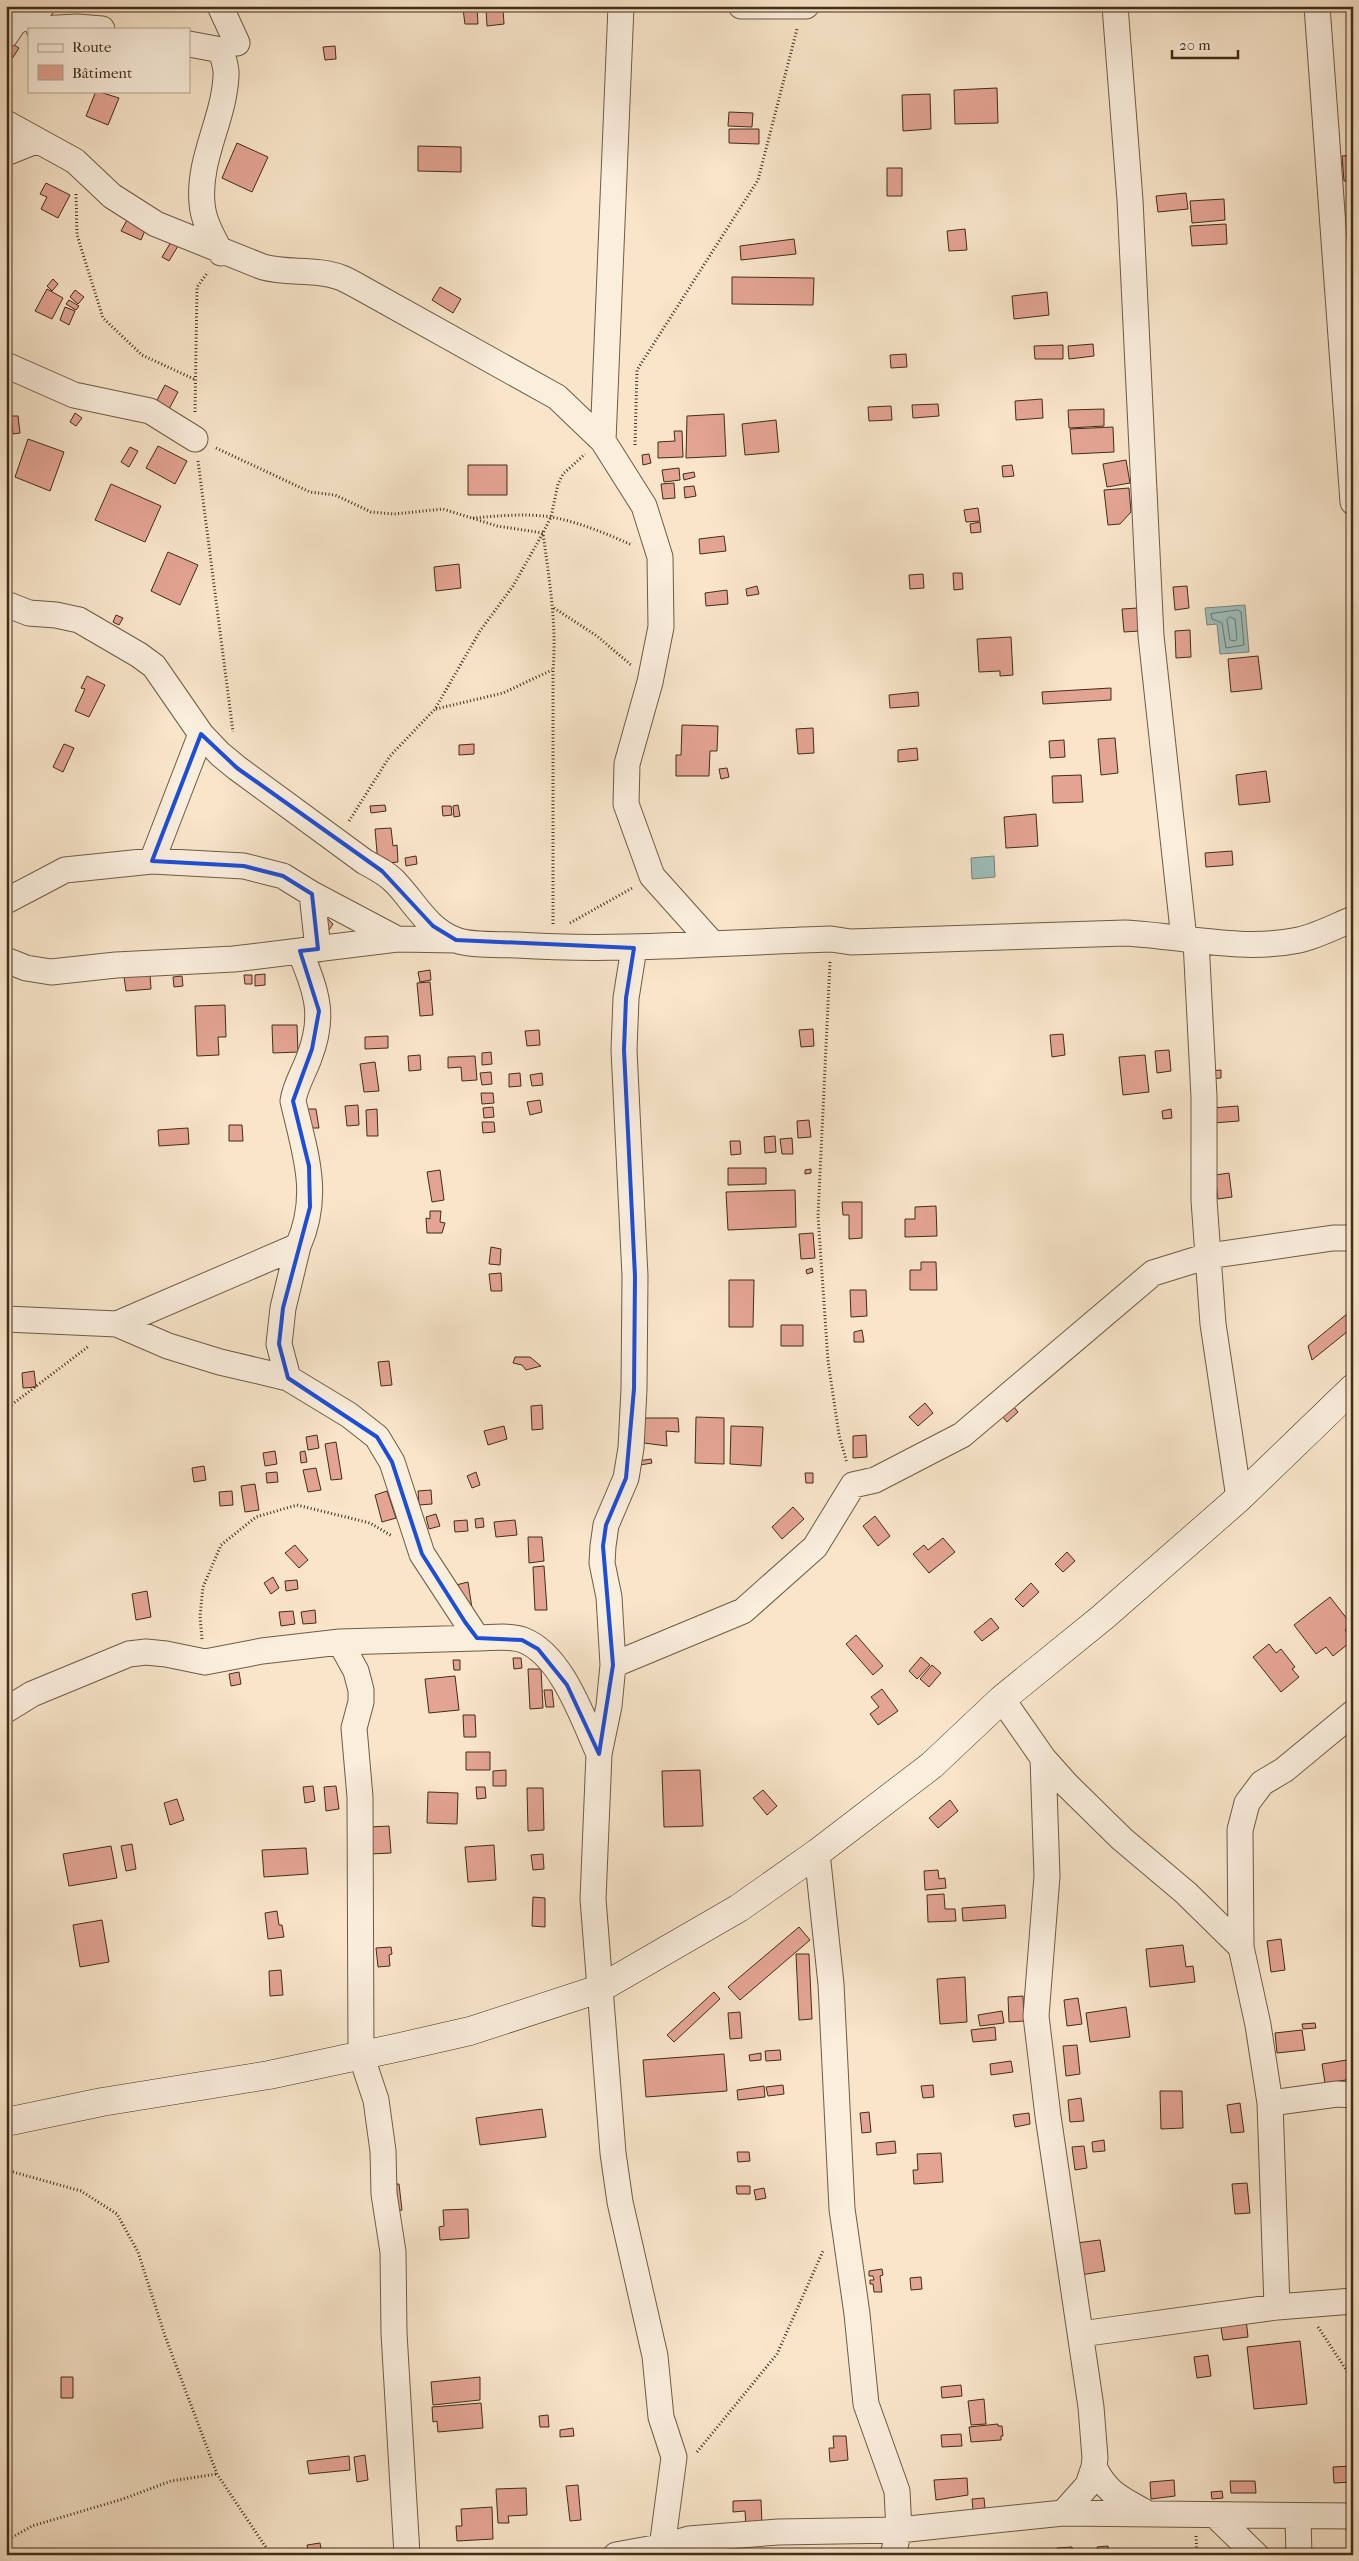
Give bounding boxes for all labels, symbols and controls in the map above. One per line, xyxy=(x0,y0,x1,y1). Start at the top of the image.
legend xyxy=(28,28,190,92)
scale bar xyxy=(1172,28,1238,60)
text: 20 m xyxy=(1179,36,1211,54)
text: Route xyxy=(72,38,112,56)
text: Bâtiment xyxy=(72,64,133,82)

